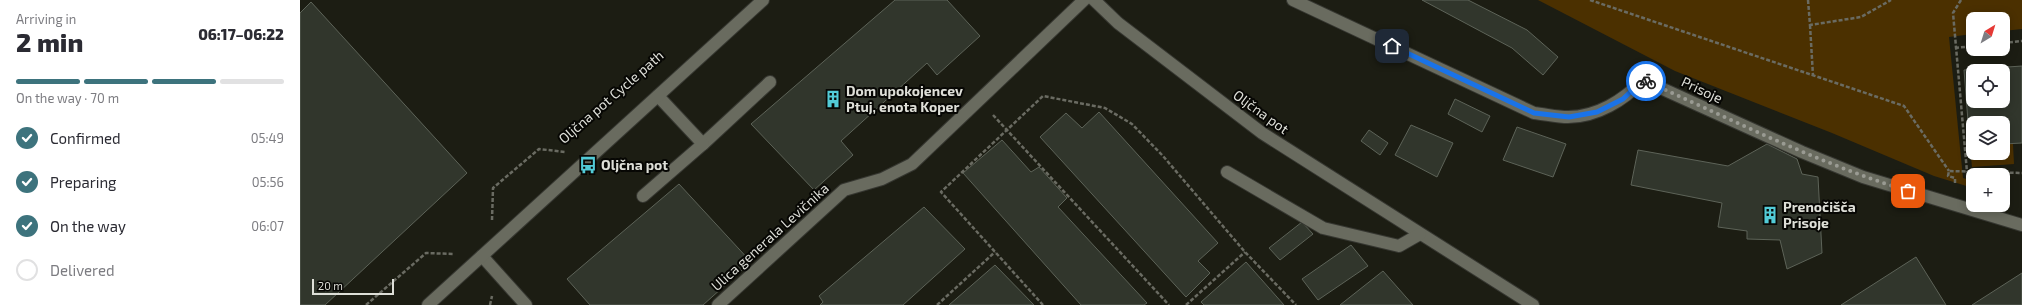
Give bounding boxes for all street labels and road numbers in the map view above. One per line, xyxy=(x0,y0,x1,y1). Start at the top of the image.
street label: Oljčna pot Cycle path xyxy=(555,46,667,147)
street label: Prisoje xyxy=(1679,73,1725,106)
street label: Oljčna pot xyxy=(1230,86,1292,137)
street label: Ulica generala Levičnika xyxy=(707,179,832,294)

